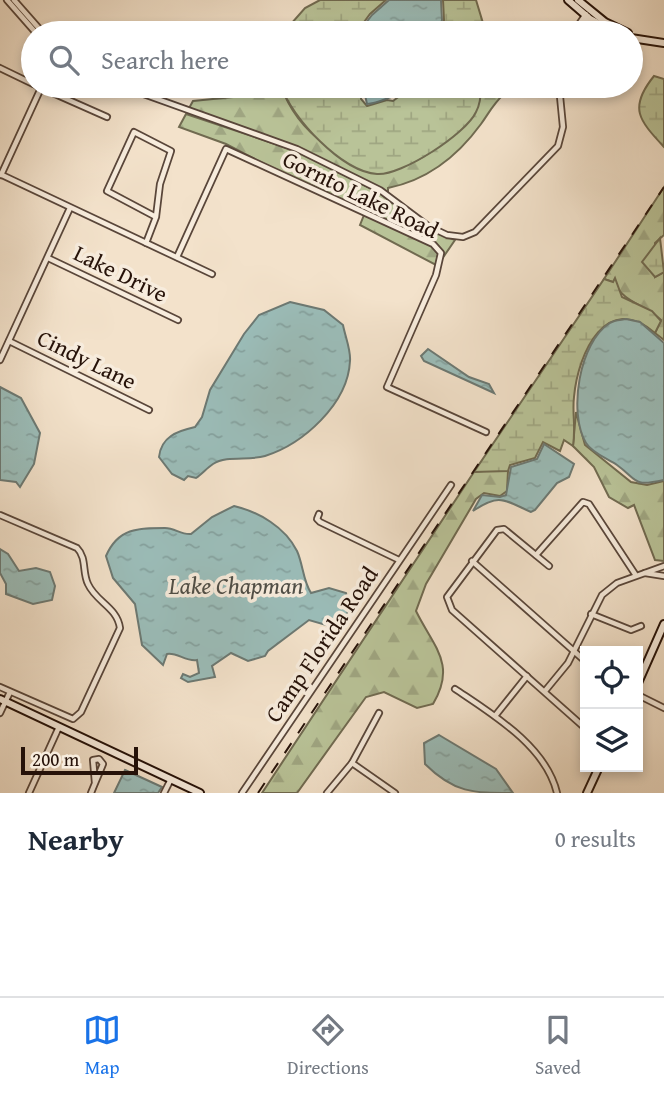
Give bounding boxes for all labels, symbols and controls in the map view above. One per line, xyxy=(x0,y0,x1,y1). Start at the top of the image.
search box xyxy=(21,21,643,98)
text: Search here xyxy=(101,40,229,79)
icon: search xyxy=(45,41,83,79)
street label: Gornto Lake Road xyxy=(277,142,445,246)
street label: Lake Drive xyxy=(68,236,174,310)
street label: Cindy Lane xyxy=(32,321,142,397)
street label: Camp Florida Road xyxy=(257,559,386,728)
water label: Lake Chapman xyxy=(168,568,303,603)
map controls xyxy=(580,646,643,772)
button: locate xyxy=(580,646,643,709)
button: layers xyxy=(580,709,643,772)
scale bar xyxy=(21,744,138,776)
text: 200 m xyxy=(32,745,79,773)
text: Nearby xyxy=(28,817,124,861)
text: 0 results xyxy=(555,822,636,855)
tab: Map xyxy=(83,1011,121,1081)
tab: Directions xyxy=(287,1011,369,1081)
tab: Saved xyxy=(535,1011,581,1081)

